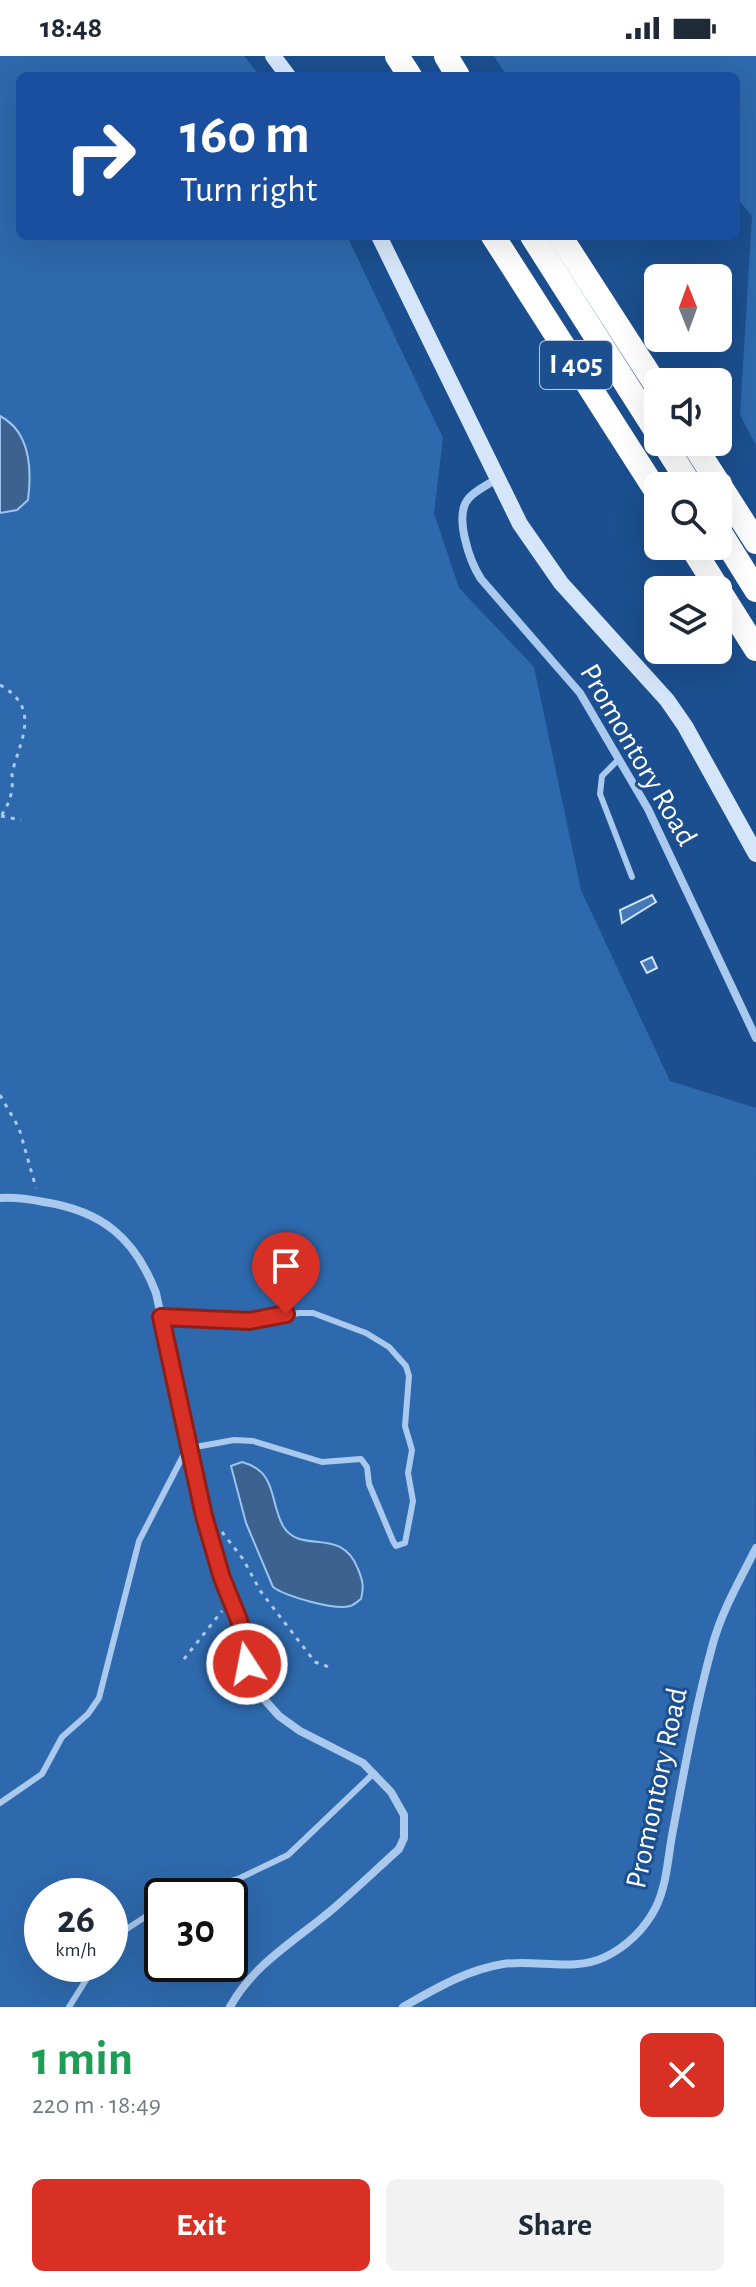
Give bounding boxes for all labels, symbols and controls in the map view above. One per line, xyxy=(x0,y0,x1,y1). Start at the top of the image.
text: 18:48 xyxy=(40,13,102,43)
icon: right xyxy=(48,104,152,208)
text: 160 m xyxy=(180,107,310,163)
text: Turn right xyxy=(180,172,317,208)
north arrow xyxy=(644,264,732,352)
map controls xyxy=(644,264,732,664)
road number: I 405 xyxy=(540,341,612,389)
button: sound xyxy=(644,368,732,456)
button: search xyxy=(644,472,732,560)
button: layers xyxy=(644,576,732,664)
street label: Promontory Road xyxy=(574,659,702,851)
pin xyxy=(252,1232,320,1314)
icon: arrive xyxy=(264,1244,308,1288)
position arrow xyxy=(205,1622,289,1706)
street label: Promontory Road xyxy=(621,1685,693,1891)
speed limit sign: 30 xyxy=(144,1878,248,1982)
text: 26 xyxy=(57,1900,95,1940)
text: km/h xyxy=(55,1940,97,1960)
button: close xyxy=(640,2033,724,2117)
text: 1 min xyxy=(32,2036,133,2084)
text: 220 m · 18:49 xyxy=(32,2092,161,2118)
button: Exit xyxy=(32,2179,370,2271)
button: Share xyxy=(386,2179,724,2271)

